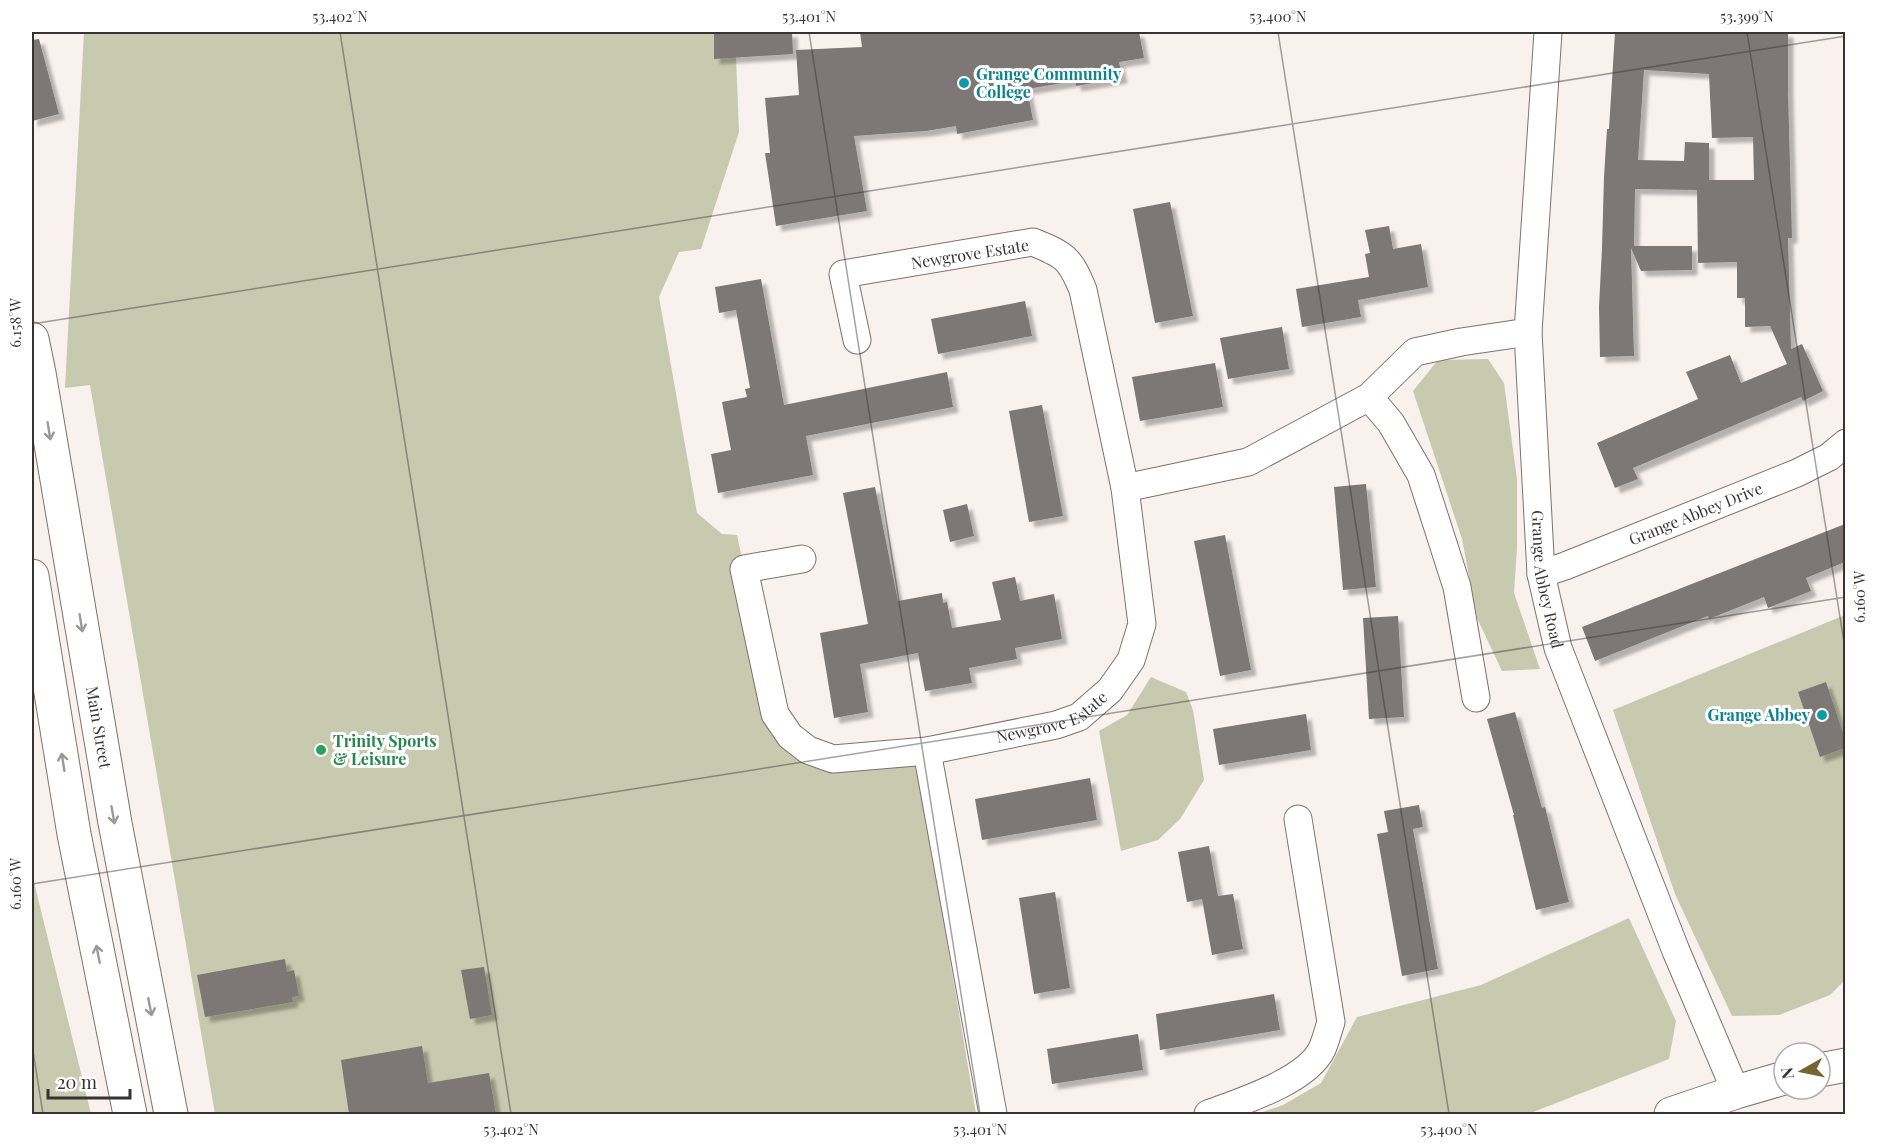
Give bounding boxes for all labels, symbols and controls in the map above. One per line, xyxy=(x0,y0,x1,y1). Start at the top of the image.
text: 53.402°N xyxy=(312,6,368,26)
text: 53.401°N xyxy=(782,6,836,26)
text: 53.400°N xyxy=(1249,6,1307,26)
text: 53.399°N xyxy=(1720,6,1774,26)
place label: Grange Community College xyxy=(976,63,1122,102)
marker: Grange Community College xyxy=(957,76,971,90)
street label: Newgrove Estate xyxy=(909,234,1030,273)
text: 6.158°W xyxy=(5,298,25,348)
one-way arrow xyxy=(44,420,55,440)
street label: Grange Abbey Drive xyxy=(1625,477,1765,549)
street label: Grange Abbey Road xyxy=(1528,510,1569,650)
text: 6.160°W xyxy=(1849,571,1869,623)
one-way arrow xyxy=(76,613,87,632)
street label: Main Street xyxy=(82,684,117,770)
street label: Newgrove Estate xyxy=(994,686,1111,747)
place label: Grange Abbey xyxy=(1707,704,1811,725)
marker: Grange Abbey xyxy=(1815,708,1829,722)
place label: Trinity Sports & Leisure xyxy=(333,730,437,769)
marker: Trinity Sports & Leisure xyxy=(314,743,328,757)
one-way arrow xyxy=(57,753,68,773)
one-way arrow xyxy=(108,805,119,825)
text: 6.160°W xyxy=(5,858,25,910)
one-way arrow xyxy=(92,945,103,964)
one-way arrow xyxy=(145,996,156,1016)
north arrow xyxy=(1772,1041,1832,1101)
scale bar xyxy=(48,1062,130,1100)
text: N xyxy=(1775,1066,1798,1081)
text: 20 m xyxy=(57,1070,97,1094)
text: 53.402°N xyxy=(483,1119,539,1139)
text: 53.401°N xyxy=(953,1119,1007,1139)
text: 53.400°N xyxy=(1420,1119,1478,1139)

